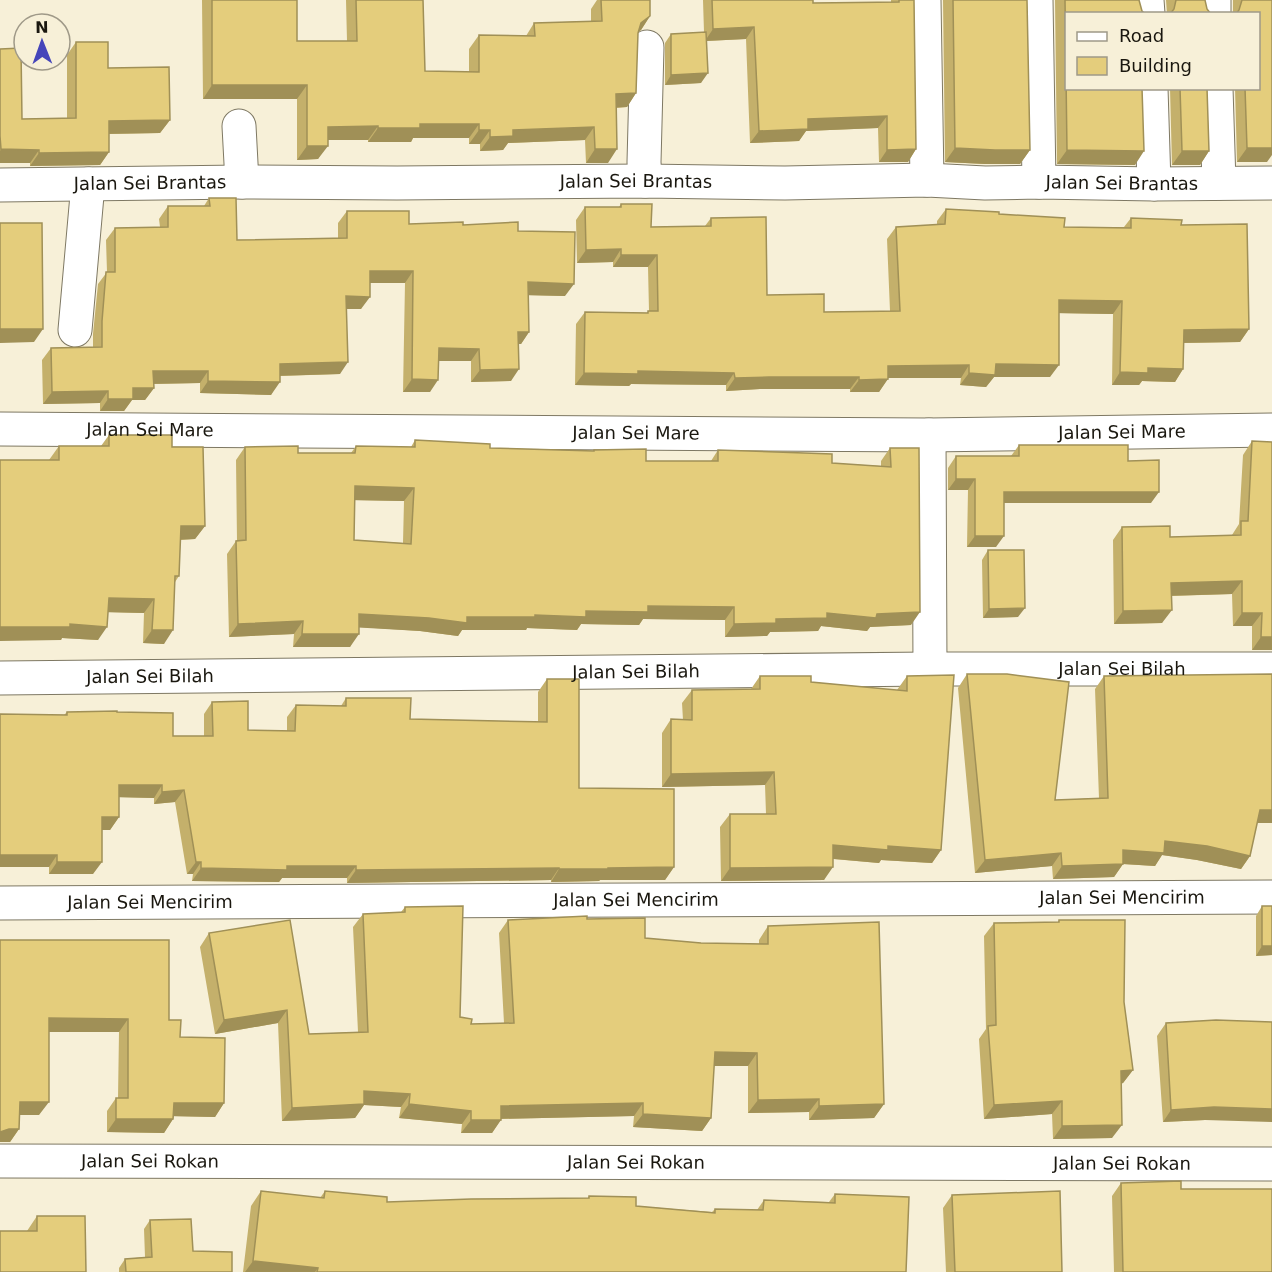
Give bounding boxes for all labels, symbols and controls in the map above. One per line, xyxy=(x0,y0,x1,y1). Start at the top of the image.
north arrow xyxy=(12,12,72,72)
legend xyxy=(1065,12,1260,90)
text: N xyxy=(35,18,49,37)
text: Road xyxy=(1119,25,1164,46)
text: Building xyxy=(1119,55,1192,76)
street label: Jalan Sei Brantas xyxy=(559,170,712,192)
street label: Jalan Sei Brantas xyxy=(73,171,226,194)
street label: Jalan Sei Brantas xyxy=(1044,171,1198,194)
street label: Jalan Sei Mare xyxy=(85,419,214,440)
street label: Jalan Sei Mare xyxy=(1057,420,1186,443)
street label: Jalan Sei Mare xyxy=(571,422,700,444)
street label: Jalan Sei Bilah xyxy=(1057,658,1186,679)
street label: Jalan Sei Bilah xyxy=(571,660,700,682)
street label: Jalan Sei Bilah xyxy=(85,665,214,687)
street label: Jalan Sei Mencirim xyxy=(1038,886,1205,908)
street label: Jalan Sei Mencirim xyxy=(552,889,719,910)
street label: Jalan Sei Mencirim xyxy=(66,891,233,913)
street label: Jalan Sei Rokan xyxy=(80,1150,219,1172)
street label: Jalan Sei Rokan xyxy=(566,1151,705,1173)
street label: Jalan Sei Rokan xyxy=(1052,1152,1191,1174)

